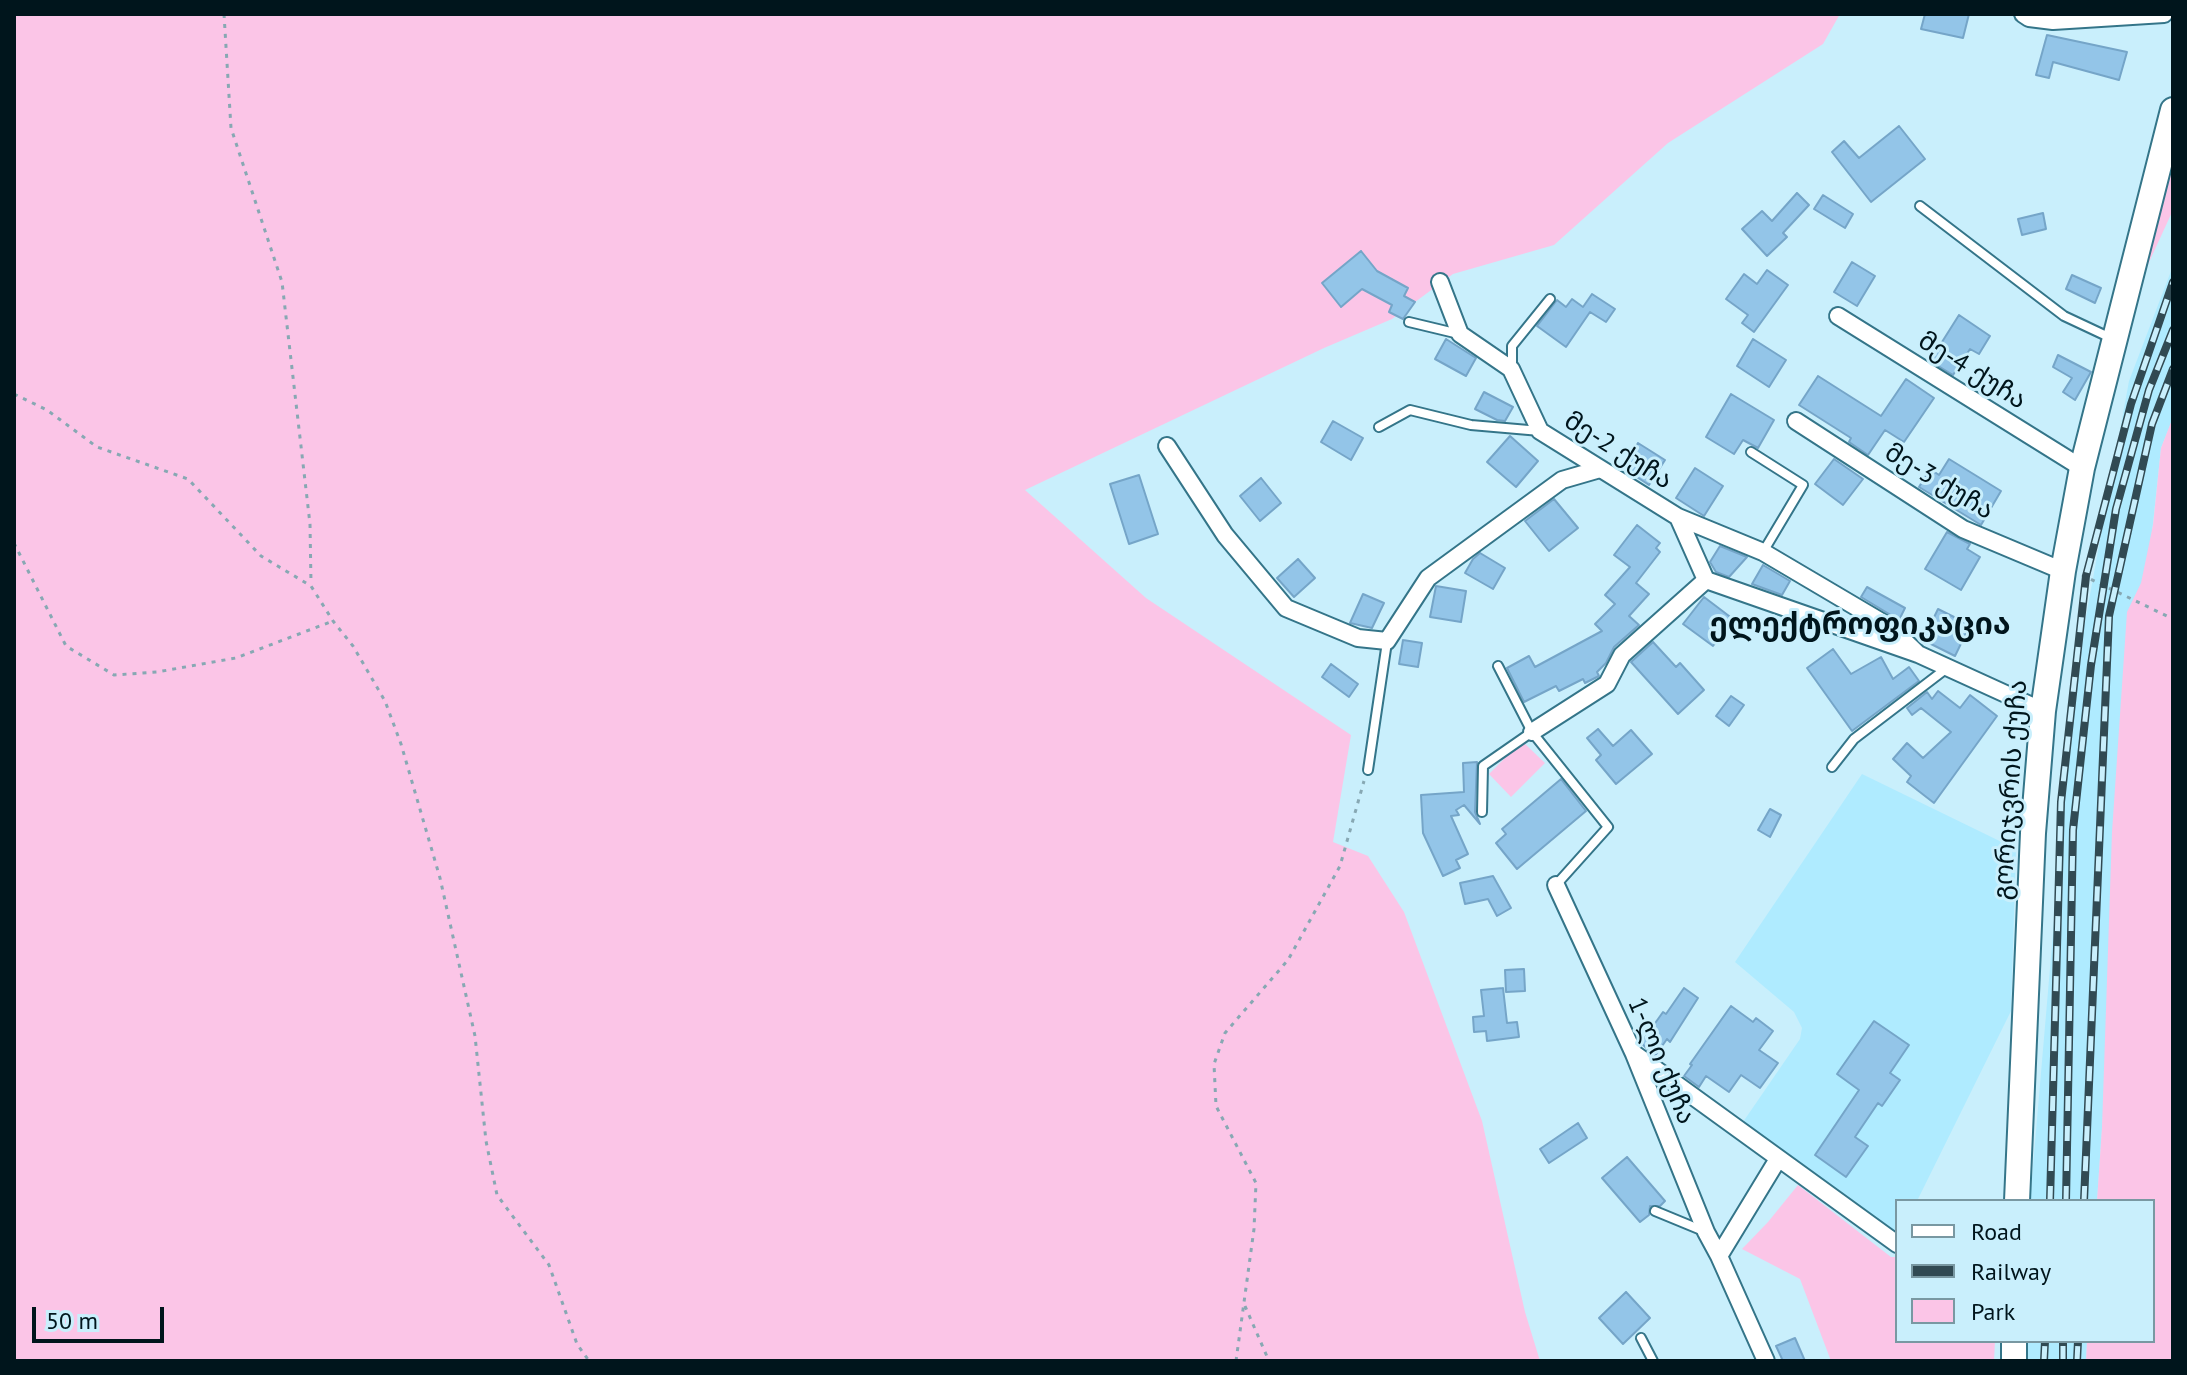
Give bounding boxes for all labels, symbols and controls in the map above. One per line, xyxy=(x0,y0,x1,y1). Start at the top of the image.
street label: მე-4 ქუჩა xyxy=(1912,326,2032,416)
street label: მე-2 ქუჩა xyxy=(1558,406,1678,496)
street label: მე-3 ქუჩა xyxy=(1879,437,1999,527)
district label: ელექტროფიკაცია xyxy=(1710,607,2010,643)
street label: გორიჯვრის ქუჩა xyxy=(1988,679,2034,901)
street label: 1-ლი ქუჩა xyxy=(1620,993,1702,1129)
legend xyxy=(1895,1199,2155,1343)
text: Road xyxy=(1971,1216,2022,1247)
text: Railway xyxy=(1971,1256,2051,1287)
scale bar xyxy=(36,1291,168,1341)
text: Park xyxy=(1971,1296,2015,1327)
text: 50 m xyxy=(46,1305,98,1336)

